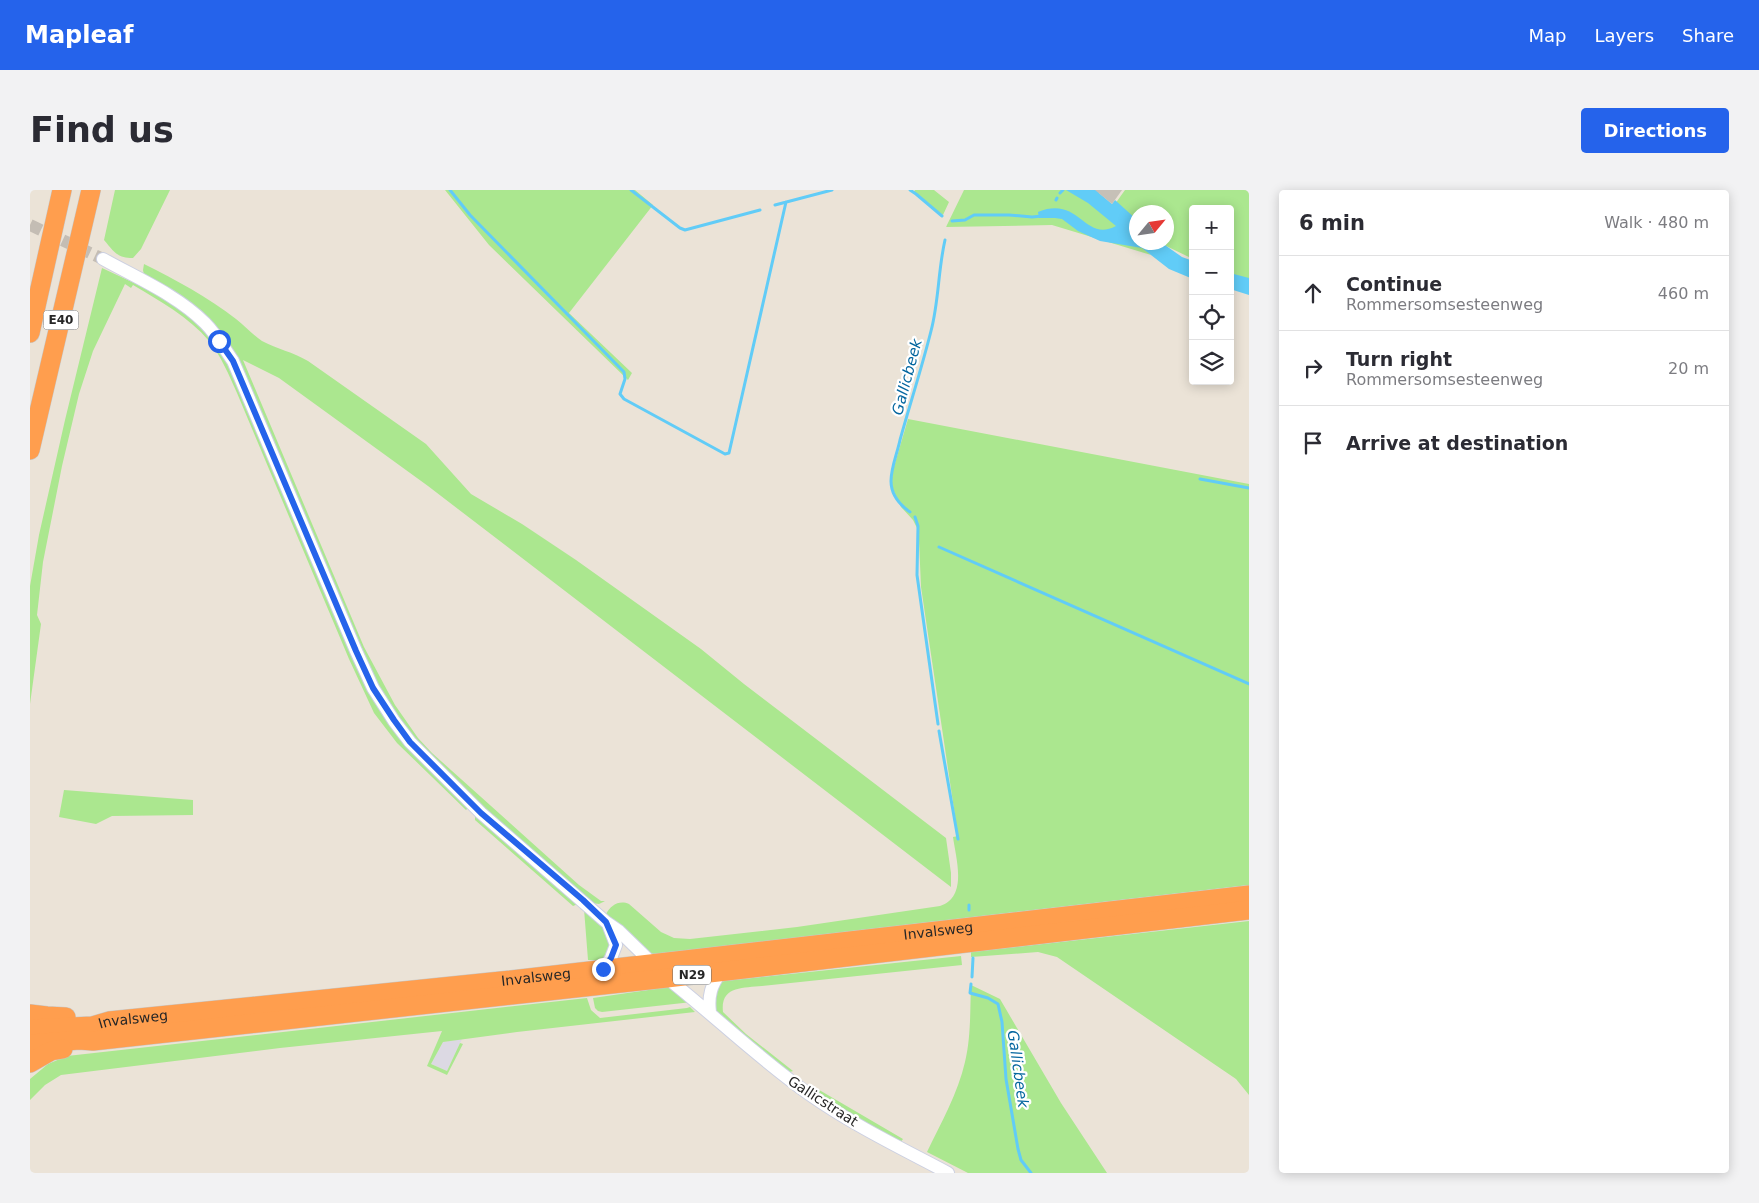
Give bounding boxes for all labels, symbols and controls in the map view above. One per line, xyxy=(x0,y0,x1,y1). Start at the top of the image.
text: Mapleaf xyxy=(25,21,133,49)
text: Map xyxy=(1528,25,1566,46)
text: Layers xyxy=(1594,25,1654,46)
text: Share xyxy=(1682,25,1734,46)
button: Directions xyxy=(1581,108,1729,153)
text: Find us xyxy=(30,110,174,150)
north arrow xyxy=(1129,205,1174,250)
map controls xyxy=(1189,205,1234,385)
button: + xyxy=(1189,205,1234,250)
text: 6 min xyxy=(1299,211,1365,235)
text: Walk · 480 m xyxy=(1604,213,1709,232)
button: − xyxy=(1189,250,1234,295)
text: Continue xyxy=(1346,273,1442,295)
icon: ahead xyxy=(1299,279,1327,307)
text: 460 m xyxy=(1658,284,1709,303)
button: locate xyxy=(1189,295,1234,340)
text: Rommersomsesteenweg xyxy=(1346,295,1543,314)
road number: E40 xyxy=(44,310,78,330)
route start xyxy=(208,330,231,353)
water label: Gallicbeek xyxy=(888,336,926,417)
button: layers xyxy=(1189,340,1234,385)
text: Turn right xyxy=(1346,348,1452,370)
icon: right xyxy=(1299,354,1327,382)
text: 20 m xyxy=(1668,359,1709,378)
text: Rommersomsesteenweg xyxy=(1346,370,1543,389)
icon: arrive xyxy=(1299,429,1327,457)
text: Arrive at destination xyxy=(1346,432,1568,454)
street label: Invalsweg xyxy=(903,919,974,943)
route end xyxy=(592,958,615,981)
street label: Invalsweg xyxy=(500,965,572,989)
road number: N29 xyxy=(673,966,711,984)
street label: Invalsweg xyxy=(96,1007,169,1032)
water label: Gallicbeek xyxy=(1004,1029,1033,1110)
street label: Gallicstraat xyxy=(785,1073,861,1130)

